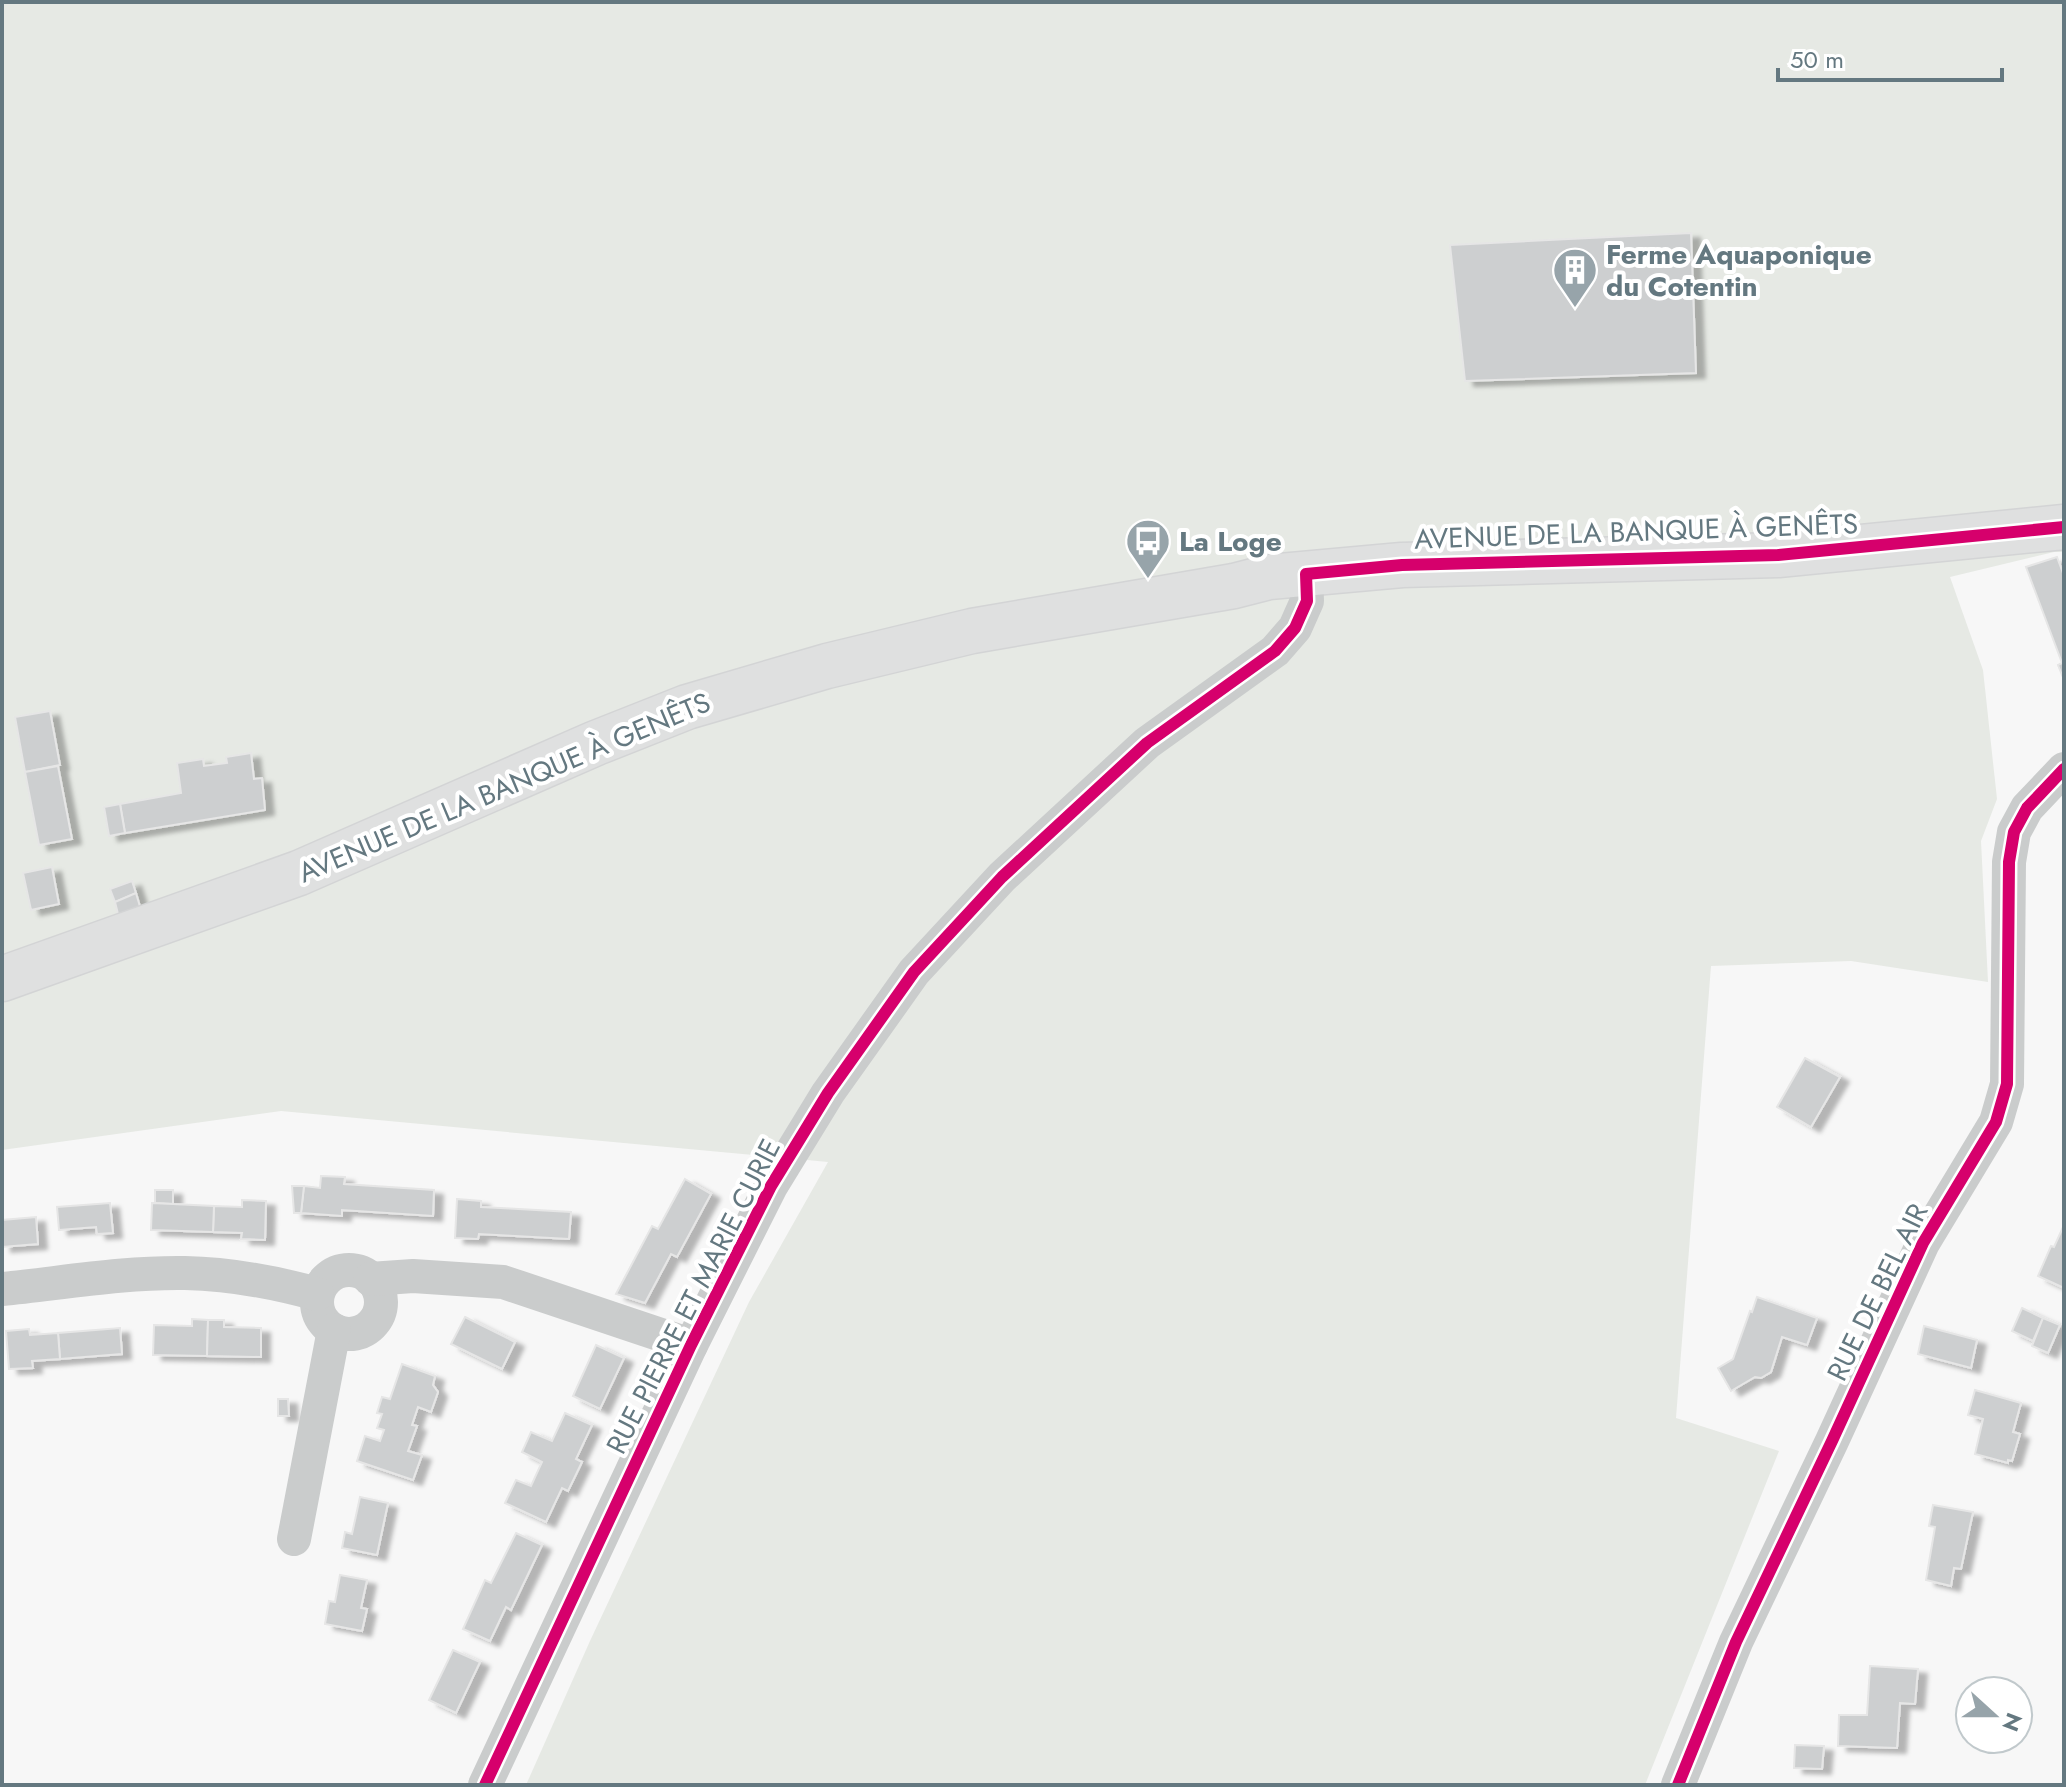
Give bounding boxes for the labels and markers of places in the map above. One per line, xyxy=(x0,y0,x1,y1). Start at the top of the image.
place label: Ferme Aquaponique du Cotentin xyxy=(1606,234,1872,307)
building icon: Ferme Aquaponique du Cotentin xyxy=(1551,246,1599,309)
bus stop icon: La Loge xyxy=(1124,517,1172,580)
place label: La Loge xyxy=(1179,521,1282,562)

